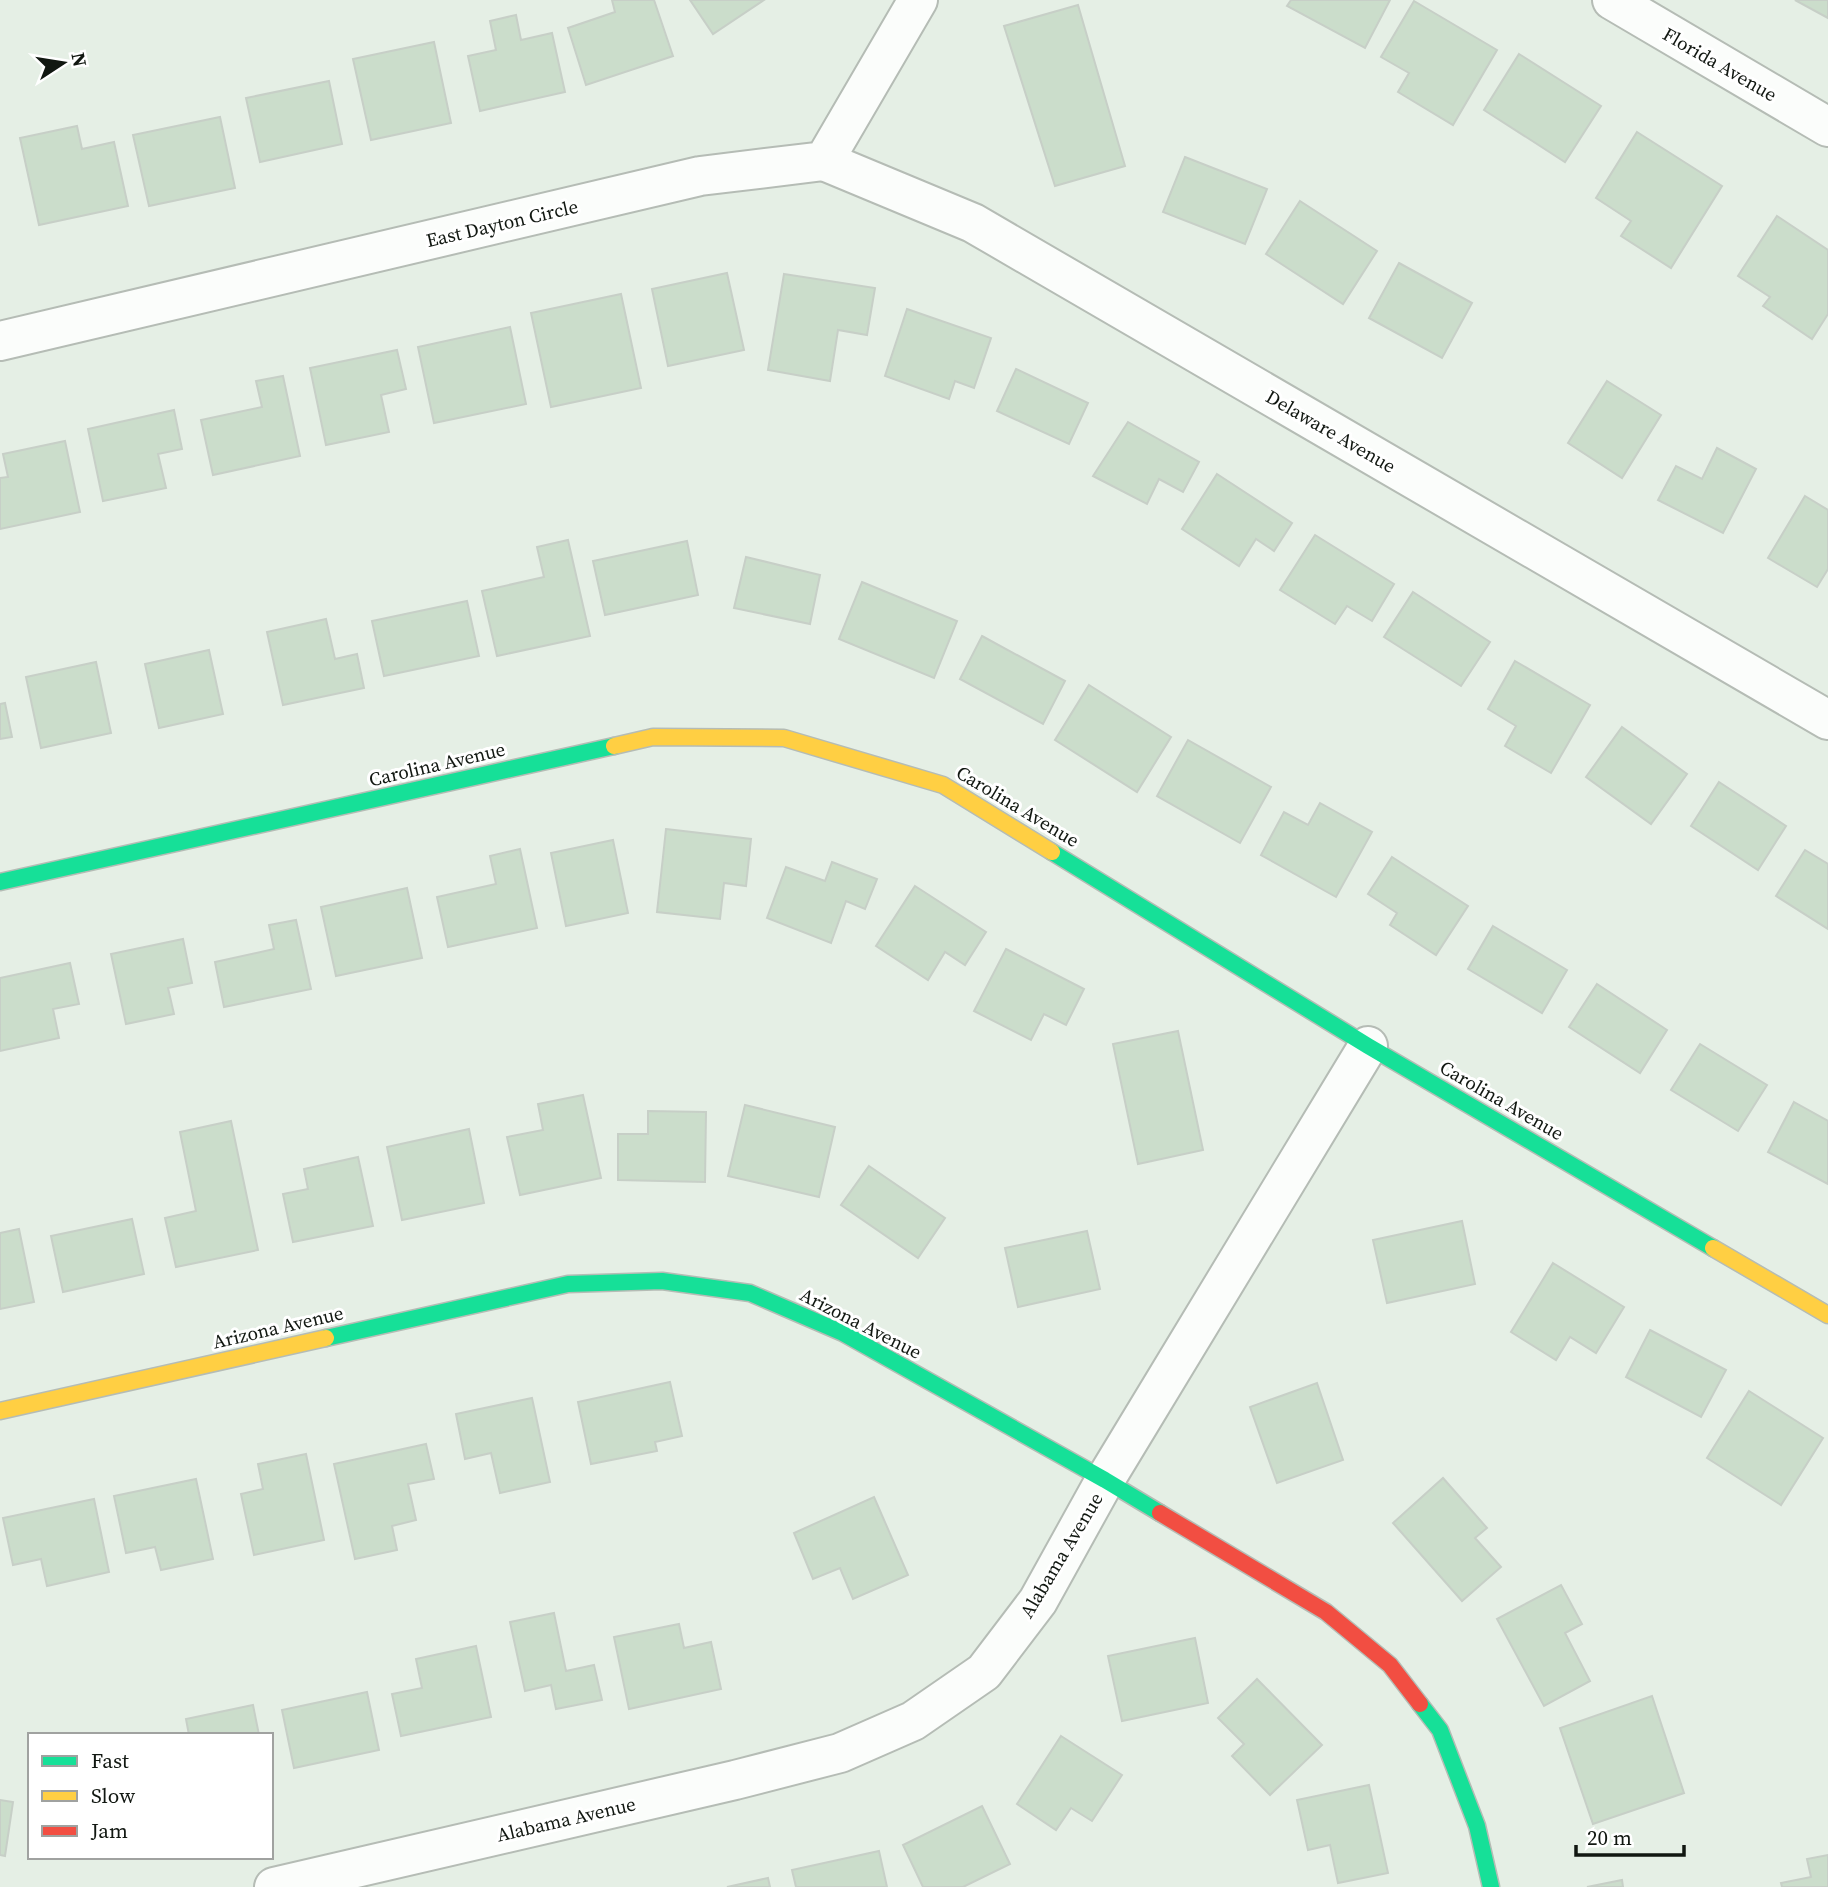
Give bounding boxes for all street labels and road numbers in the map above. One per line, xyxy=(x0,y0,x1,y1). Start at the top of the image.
street label: Florida Avenue xyxy=(1658,21,1782,107)
street label: East Dayton Circle xyxy=(423,193,581,253)
street label: Delaware Avenue xyxy=(1261,383,1401,479)
street label: Carolina Avenue xyxy=(366,736,508,792)
street label: Carolina Avenue xyxy=(952,759,1084,853)
street label: Carolina Avenue xyxy=(1435,1054,1569,1146)
street label: Arizona Avenue xyxy=(796,1281,926,1365)
street label: Arizona Avenue xyxy=(210,1299,346,1355)
street label: Alabama Avenue xyxy=(1013,1487,1109,1623)
street label: Alabama Avenue xyxy=(494,1790,638,1848)

